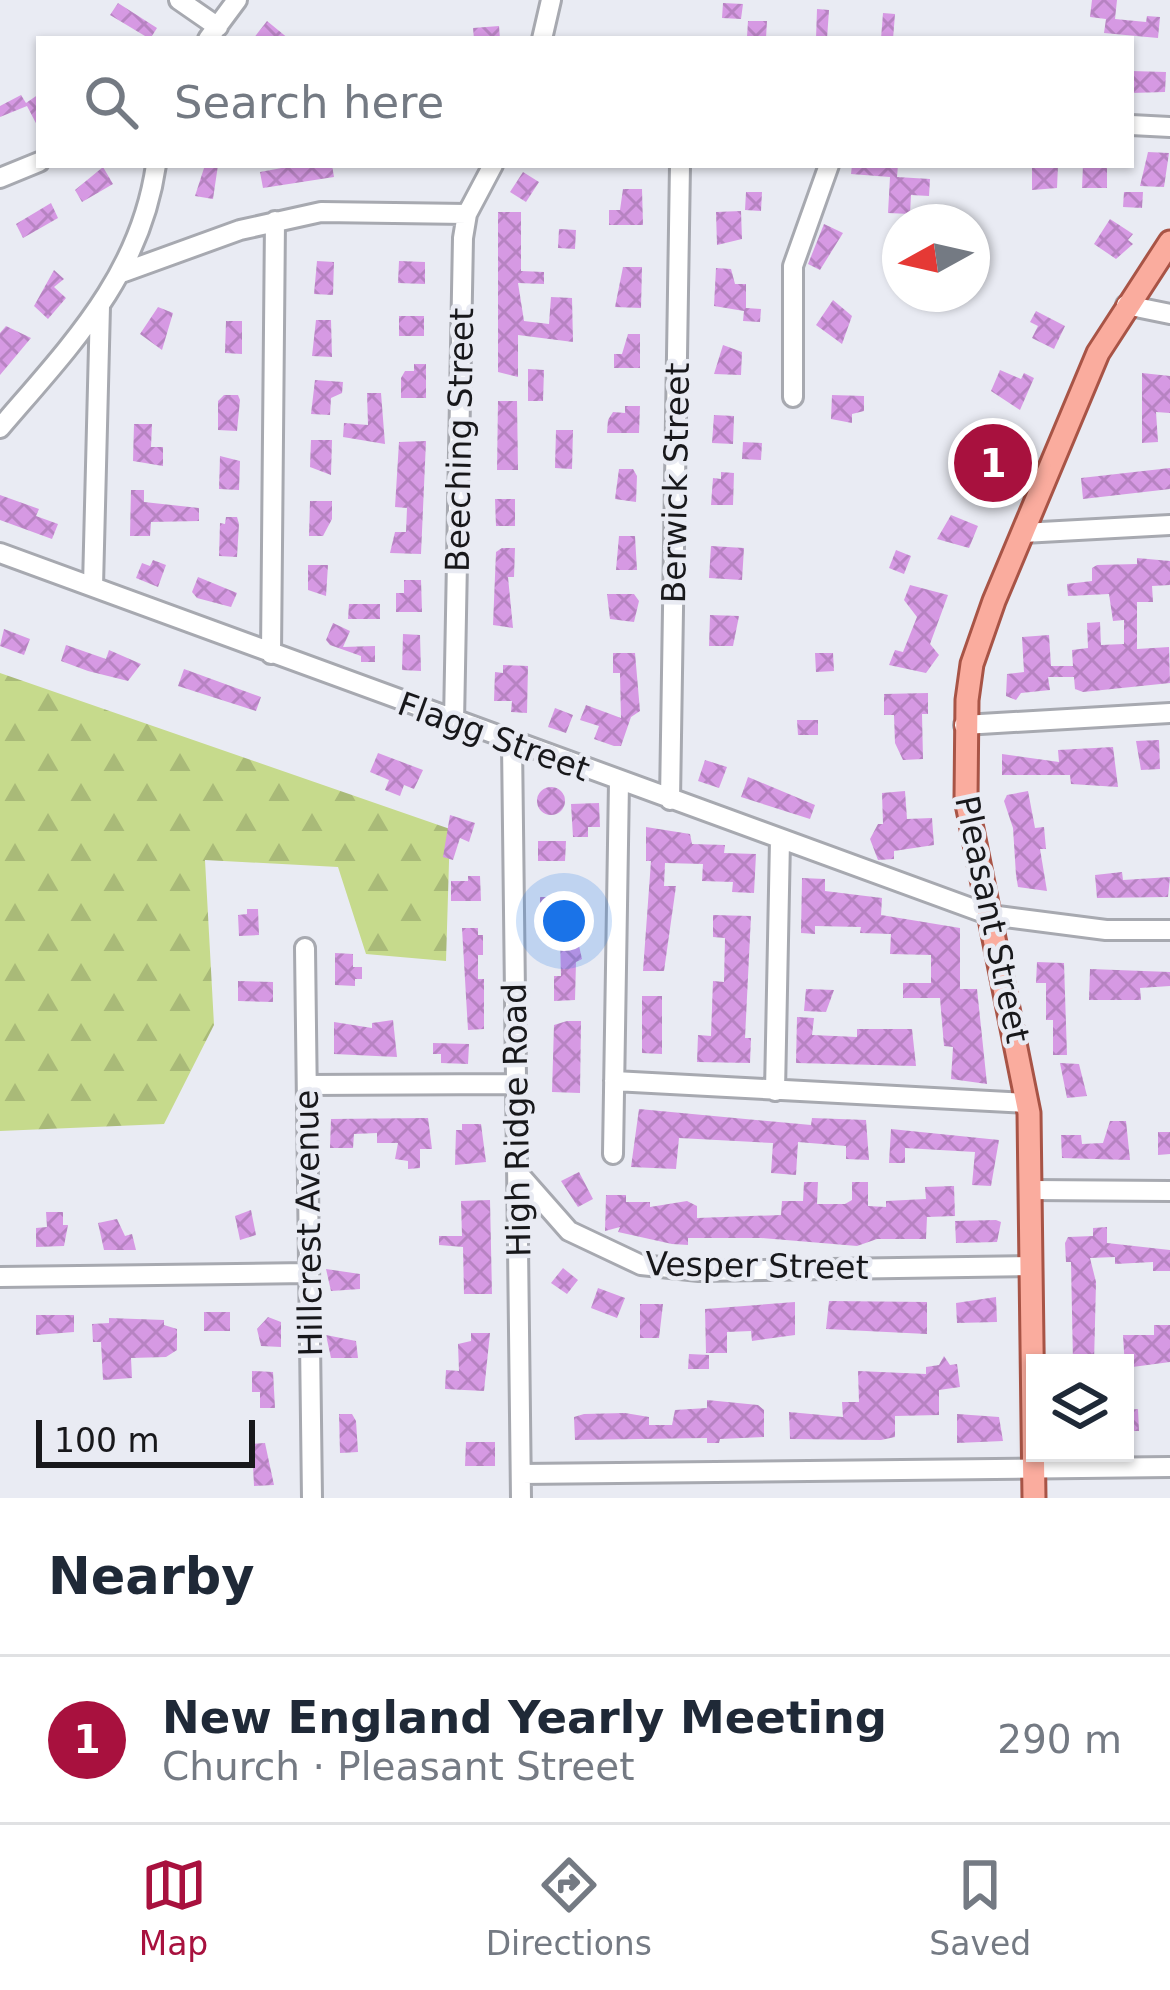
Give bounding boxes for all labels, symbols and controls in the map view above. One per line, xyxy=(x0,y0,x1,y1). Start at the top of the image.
search box xyxy=(36,36,1134,168)
icon: search xyxy=(78,69,144,135)
text: Search here xyxy=(174,76,444,129)
north arrow xyxy=(882,204,990,312)
street label: Beeching Street xyxy=(438,308,481,572)
street label: Berwick Street xyxy=(654,362,697,604)
pin: 1 xyxy=(954,418,1032,508)
street label: Flagg Street xyxy=(393,684,595,789)
street label: Pleasant Street xyxy=(947,792,1038,1046)
your location xyxy=(534,891,594,951)
street label: High Ridge Road xyxy=(495,983,538,1257)
street label: Hillcrest Avenue xyxy=(287,1089,330,1357)
street label: Vesper Street xyxy=(645,1244,869,1287)
map controls xyxy=(1026,1354,1134,1462)
button: layers xyxy=(1026,1354,1134,1462)
scale bar xyxy=(36,1414,255,1467)
text: 100 m xyxy=(54,1421,160,1460)
text: Nearby xyxy=(48,1547,255,1606)
text: New England Yearly Meeting xyxy=(162,1691,887,1744)
text: 1 xyxy=(73,1717,101,1762)
text: 290 m xyxy=(997,1717,1122,1762)
text: Church · Pleasant Street xyxy=(162,1744,635,1789)
tab: Map xyxy=(139,1852,208,1963)
tab: Directions xyxy=(486,1852,652,1963)
tab: Saved xyxy=(929,1852,1031,1963)

